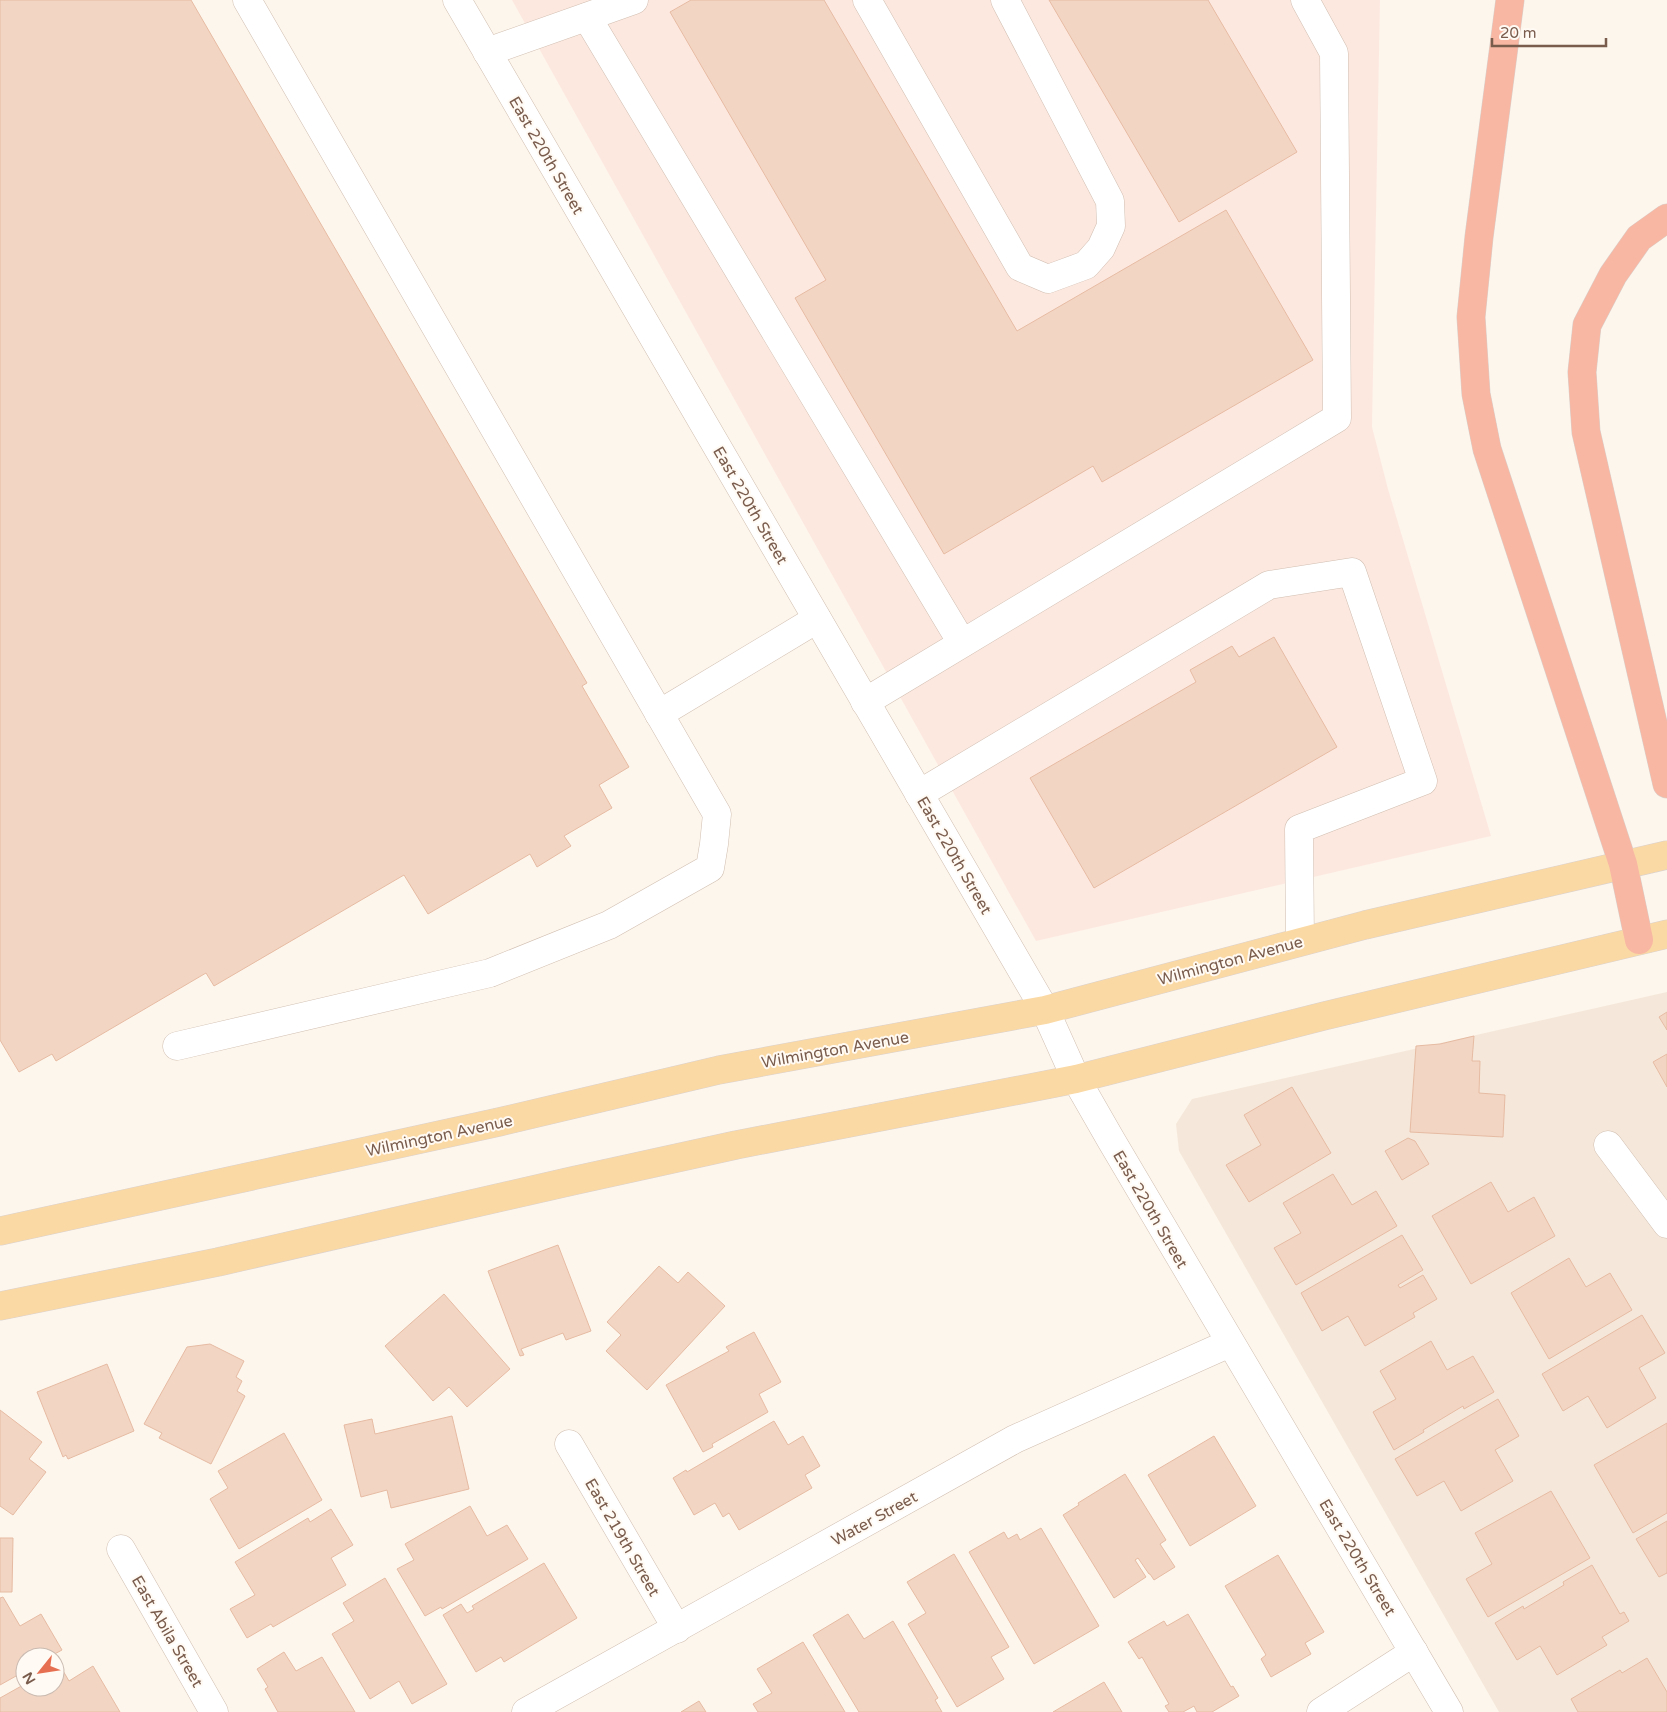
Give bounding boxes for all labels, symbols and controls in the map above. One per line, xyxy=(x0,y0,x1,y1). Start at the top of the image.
scale bar xyxy=(1492,15,1606,47)
text: 20 m xyxy=(1500,24,1537,42)
street label: East 220th Street xyxy=(504,93,588,218)
street label: East 220th Street xyxy=(708,443,792,568)
street label: East 220th Street xyxy=(912,793,996,918)
street label: Wilmington Avenue xyxy=(1156,932,1305,990)
street label: Wilmington Avenue xyxy=(760,1027,910,1073)
street label: Wilmington Avenue xyxy=(364,1111,514,1161)
street label: East 220th Street xyxy=(1108,1147,1192,1272)
street label: East 219th Street xyxy=(580,1475,664,1600)
street label: Water Street xyxy=(828,1487,921,1551)
street label: East 220th Street xyxy=(1314,1495,1400,1620)
street label: East Abila Street xyxy=(127,1572,207,1691)
north arrow xyxy=(15,1647,65,1697)
text: N xyxy=(19,1669,39,1687)

